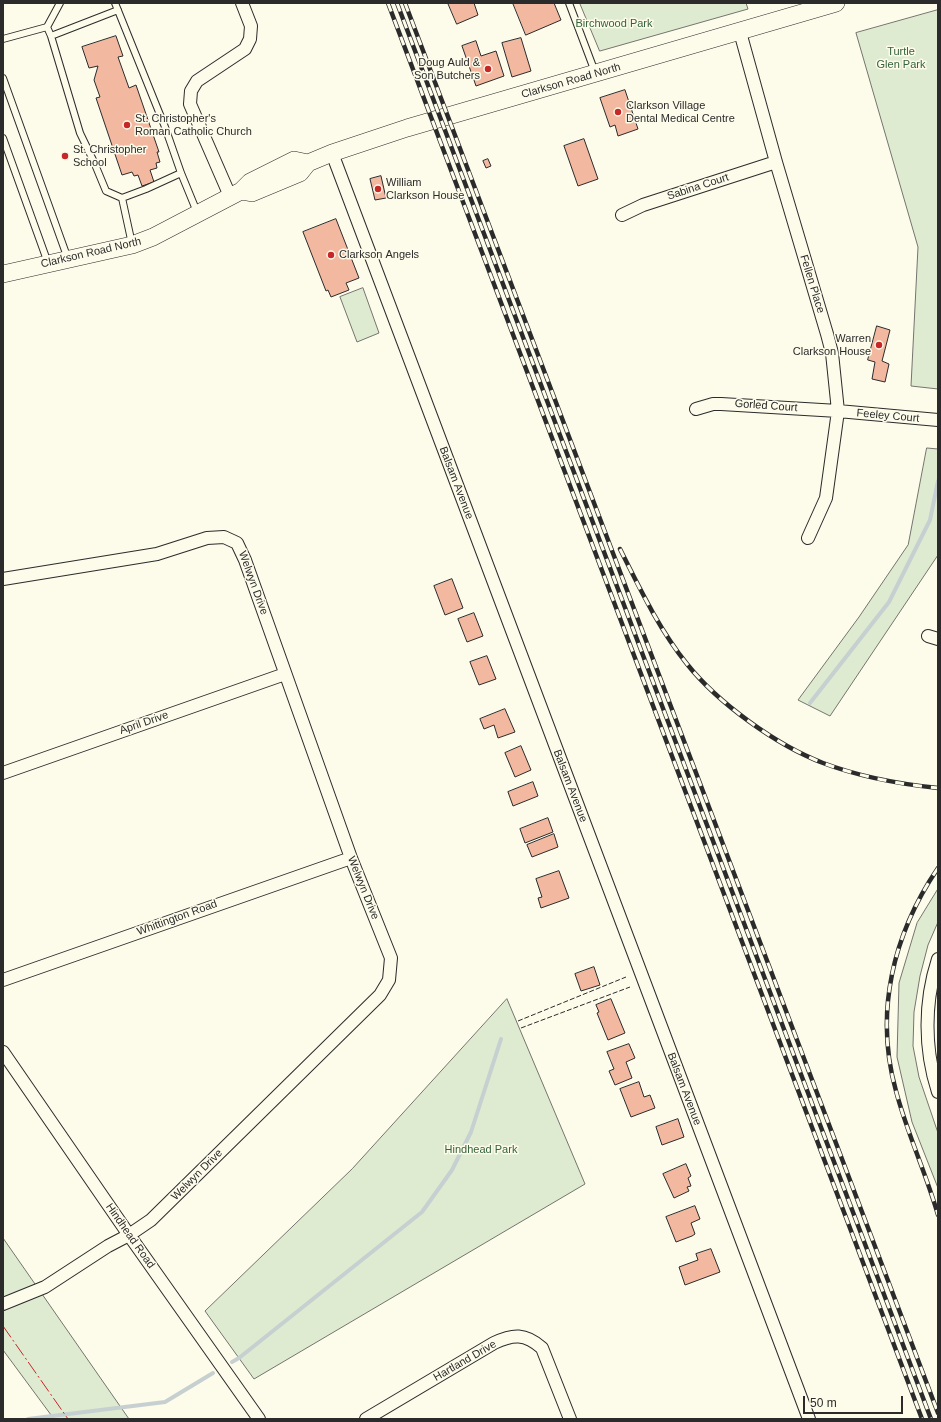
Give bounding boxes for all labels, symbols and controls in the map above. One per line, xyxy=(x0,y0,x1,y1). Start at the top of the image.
park label: Birchwood Park xyxy=(575,17,653,31)
park label: Turtle Glen Park xyxy=(877,45,925,71)
place label: Doug Auld & Son Butchers xyxy=(414,56,480,82)
street label: Clarkson Road North xyxy=(520,61,622,101)
marker: Doug Auld & Son Butchers xyxy=(483,64,493,74)
place label: Clarkson Village Dental Medical Centre xyxy=(626,99,735,125)
marker: Clarkson Village Dental Medical Centre xyxy=(613,107,623,117)
place label: St. Christopher's Roman Catholic Church xyxy=(135,112,252,138)
marker: St. Christopher's Roman Catholic Church xyxy=(122,120,132,130)
place label: St. Christopher School xyxy=(73,143,146,169)
marker: St. Christopher School xyxy=(60,151,70,161)
street label: Sabina Court xyxy=(665,171,731,203)
place label: William Clarkson House xyxy=(386,176,464,202)
marker: William Clarkson House xyxy=(373,184,383,194)
street label: Clarkson Road North xyxy=(39,235,143,271)
place label: Clarkson Angels xyxy=(339,248,419,262)
marker: Clarkson Angels xyxy=(326,250,336,260)
street label: Fellen Place xyxy=(797,253,827,315)
place label: Warren Clarkson House xyxy=(793,332,871,358)
marker: Warren Clarkson House xyxy=(874,340,884,350)
street label: Gorled Court xyxy=(734,397,798,415)
street label: Feeley Court xyxy=(856,407,920,425)
street label: Balsam Avenue xyxy=(436,445,476,521)
street label: Welwyn Drive xyxy=(235,549,271,617)
street label: April Drive xyxy=(118,709,170,737)
street label: Balsam Avenue xyxy=(550,748,590,824)
street label: Welwyn Drive xyxy=(344,854,382,922)
street label: Whittington Road xyxy=(135,897,219,939)
street label: Balsam Avenue xyxy=(664,1051,704,1127)
park label: Hindhead Park xyxy=(445,1143,517,1157)
street label: Welwyn Drive xyxy=(169,1147,225,1203)
street label: Hindhead Road xyxy=(103,1201,157,1271)
street label: Hartland Drive xyxy=(431,1338,499,1384)
scale bar xyxy=(805,1388,905,1414)
text: 50 m xyxy=(810,1396,837,1410)

